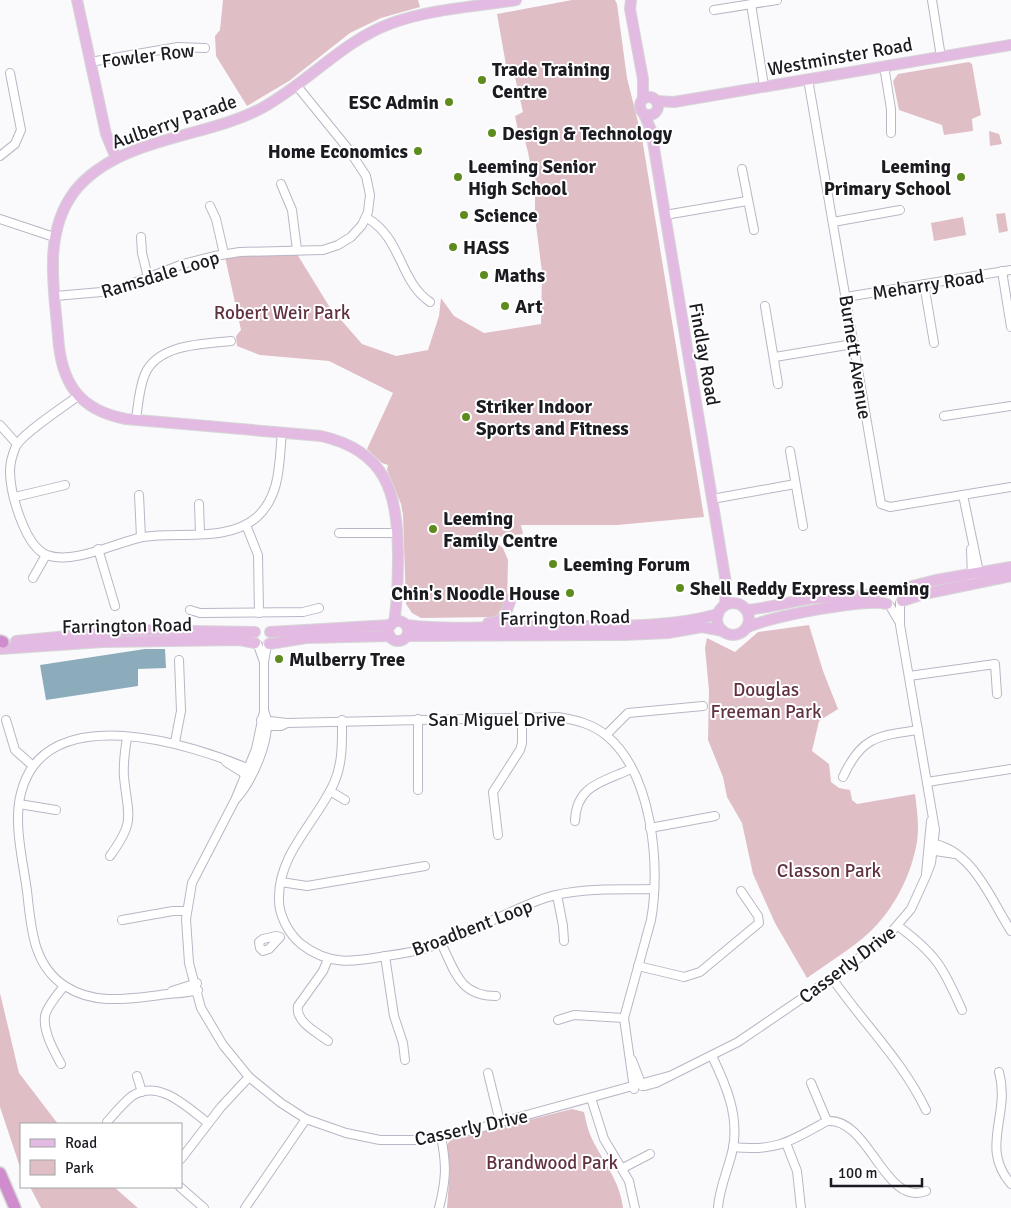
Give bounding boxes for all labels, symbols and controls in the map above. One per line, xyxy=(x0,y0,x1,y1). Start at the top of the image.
street label: Westminster Road xyxy=(766,32,914,82)
street label: Fowler Row xyxy=(100,38,196,74)
place label: Trade Training Centre xyxy=(492,58,610,104)
marker: Trade Training Centre xyxy=(476,74,488,86)
street label: Aulberry Parade xyxy=(109,89,240,155)
place label: ESC Admin xyxy=(348,91,439,115)
marker: ESC Admin xyxy=(443,96,455,108)
place label: Design & Technology xyxy=(502,122,673,146)
marker: Design & Technology xyxy=(486,127,498,139)
place label: Home Economics xyxy=(268,140,408,164)
marker: Home Economics xyxy=(412,145,424,157)
place label: Leeming Senior High School xyxy=(468,155,596,201)
place label: Leeming Primary School xyxy=(824,155,951,201)
marker: Leeming Senior High School xyxy=(452,171,464,183)
marker: Leeming Primary School xyxy=(955,171,967,183)
place label: Science xyxy=(474,204,538,228)
marker: Science xyxy=(458,209,470,221)
place label: HASS xyxy=(463,236,510,260)
marker: HASS xyxy=(447,241,459,253)
street label: Ramsdale Loop xyxy=(98,246,222,304)
place label: Maths xyxy=(494,264,545,288)
street label: Meharry Road xyxy=(870,264,986,306)
marker: Maths xyxy=(478,269,490,281)
street label: Burnett Avenue xyxy=(833,293,877,421)
place label: Art xyxy=(515,295,543,319)
marker: Art xyxy=(499,300,511,312)
park label: Robert Weir Park xyxy=(214,301,351,325)
street label: Findlay Road xyxy=(683,301,725,408)
place label: Striker Indoor Sports and Fitness xyxy=(476,395,629,441)
marker: Striker Indoor Sports and Fitness xyxy=(460,411,472,423)
place label: Leeming Family Centre xyxy=(443,507,558,553)
marker: Leeming Family Centre xyxy=(427,523,439,535)
place label: Leeming Forum xyxy=(563,553,690,577)
marker: Leeming Forum xyxy=(547,558,559,570)
place label: Shell Reddy Express Leeming xyxy=(690,577,929,601)
place label: Chin's Noodle House xyxy=(391,582,560,606)
marker: Shell Reddy Express Leeming xyxy=(674,582,686,594)
marker: Chin's Noodle House xyxy=(564,587,576,599)
street label: Farrington Road xyxy=(500,605,630,631)
street label: Farrington Road xyxy=(62,613,192,639)
place label: Mulberry Tree xyxy=(289,648,405,672)
marker: Mulberry Tree xyxy=(273,653,285,665)
park label: Douglas Freeman Park xyxy=(711,678,822,724)
street label: San Miguel Drive xyxy=(428,708,566,732)
park label: Classon Park xyxy=(777,859,882,883)
street label: Broadbent Loop xyxy=(409,894,536,962)
street label: Casserly Drive xyxy=(794,921,901,1009)
street label: Casserly Drive xyxy=(412,1104,530,1152)
legend xyxy=(20,1123,182,1188)
text: Road xyxy=(65,1134,97,1152)
park label: Brandwood Park xyxy=(486,1151,619,1175)
scale bar xyxy=(831,1156,922,1188)
text: Park xyxy=(65,1159,94,1177)
text: 100 m xyxy=(838,1164,878,1182)

